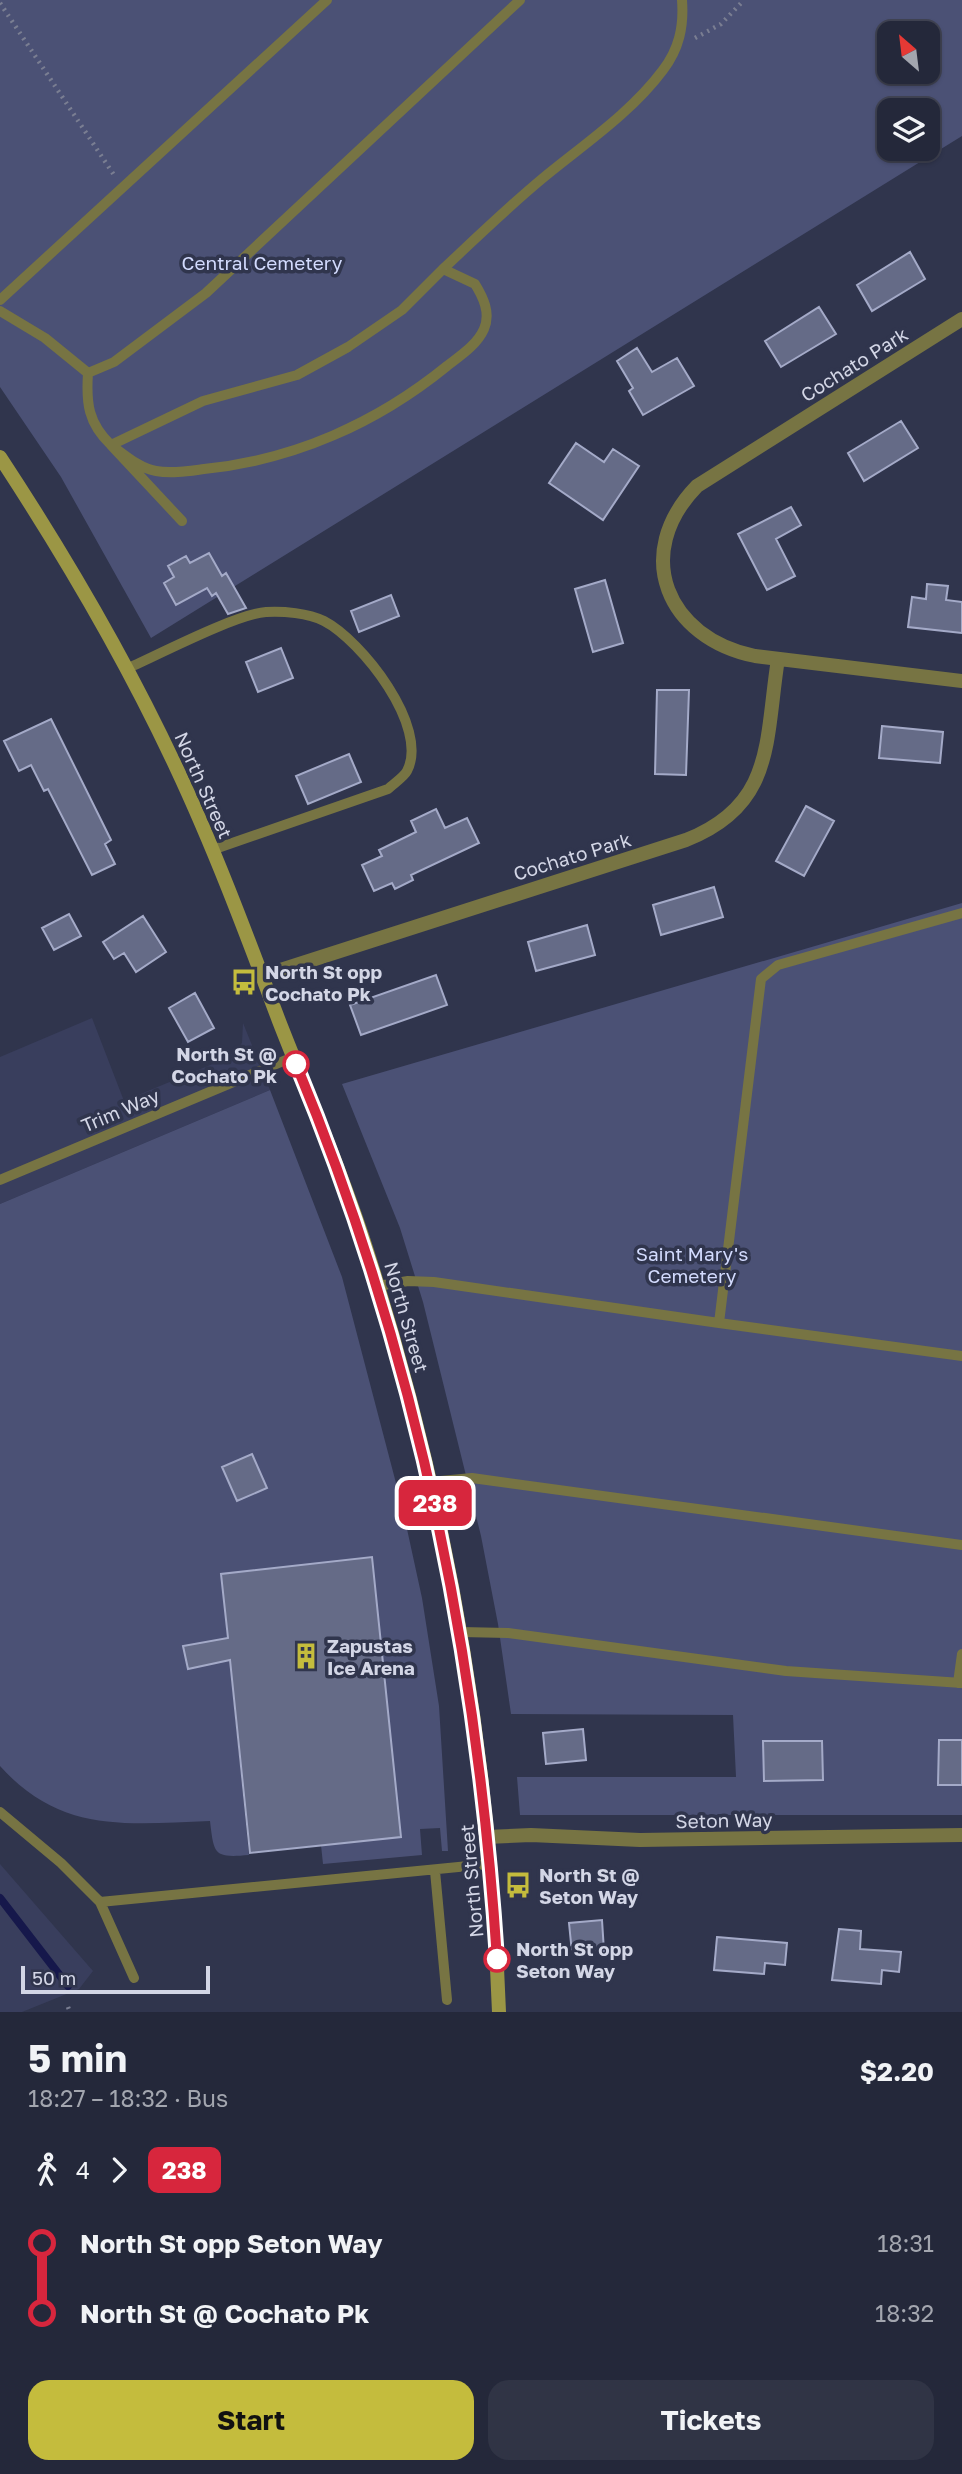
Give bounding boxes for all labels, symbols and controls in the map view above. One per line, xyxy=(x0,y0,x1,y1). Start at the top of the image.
north arrow xyxy=(877,21,940,84)
map controls xyxy=(877,21,940,161)
button: layers xyxy=(877,98,940,161)
park label: Central Cemetery xyxy=(182,251,343,274)
street label: Cochato Park xyxy=(796,322,912,406)
street label: North Street xyxy=(170,728,238,842)
street label: Cochato Park xyxy=(510,827,634,885)
place label: North St opp Cochato Pk xyxy=(265,960,382,1005)
bus stop icon: North St opp Cochato Pk xyxy=(229,967,259,997)
place label: North St @ Cochato Pk xyxy=(171,1042,277,1087)
marker: North St @ Cochato Pk xyxy=(283,1051,309,1077)
street label: Trim Way xyxy=(77,1083,163,1137)
park label: Saint Mary's Cemetery xyxy=(636,1242,748,1287)
street label: North Street xyxy=(380,1259,434,1375)
line badge: 238 xyxy=(395,1480,475,1526)
text: 238 xyxy=(413,1488,457,1517)
place label: Zapustas Ice Arena xyxy=(327,1634,415,1679)
building icon: Zapustas Ice Arena xyxy=(291,1641,321,1671)
street label: Seton Way xyxy=(675,1808,773,1832)
street label: North Street xyxy=(455,1823,487,1939)
place label: North St @ Seton Way xyxy=(539,1863,640,1908)
bus stop icon: North St @ Seton Way xyxy=(503,1870,533,1900)
place label: North St opp Seton Way xyxy=(516,1937,633,1982)
marker: North St opp Seton Way xyxy=(484,1946,510,1972)
scale bar xyxy=(21,1963,210,1995)
text: 50 m xyxy=(32,1966,76,1989)
text: 5 min xyxy=(28,2035,127,2080)
text: $2.20 xyxy=(860,2056,934,2087)
text: 18:27 – 18:32 · Bus xyxy=(28,2084,228,2112)
icon: walk xyxy=(28,2151,66,2189)
icon: forward xyxy=(100,2151,138,2189)
text: 238 xyxy=(162,2155,207,2184)
text: 4 xyxy=(76,2156,90,2184)
text: North St opp Seton Way xyxy=(80,2228,383,2259)
text: 18:31 xyxy=(877,2229,934,2257)
text: North St @ Cochato Pk xyxy=(80,2298,369,2329)
text: 18:32 xyxy=(875,2299,934,2327)
button: Start xyxy=(28,2380,474,2460)
button: Tickets xyxy=(488,2380,934,2460)

